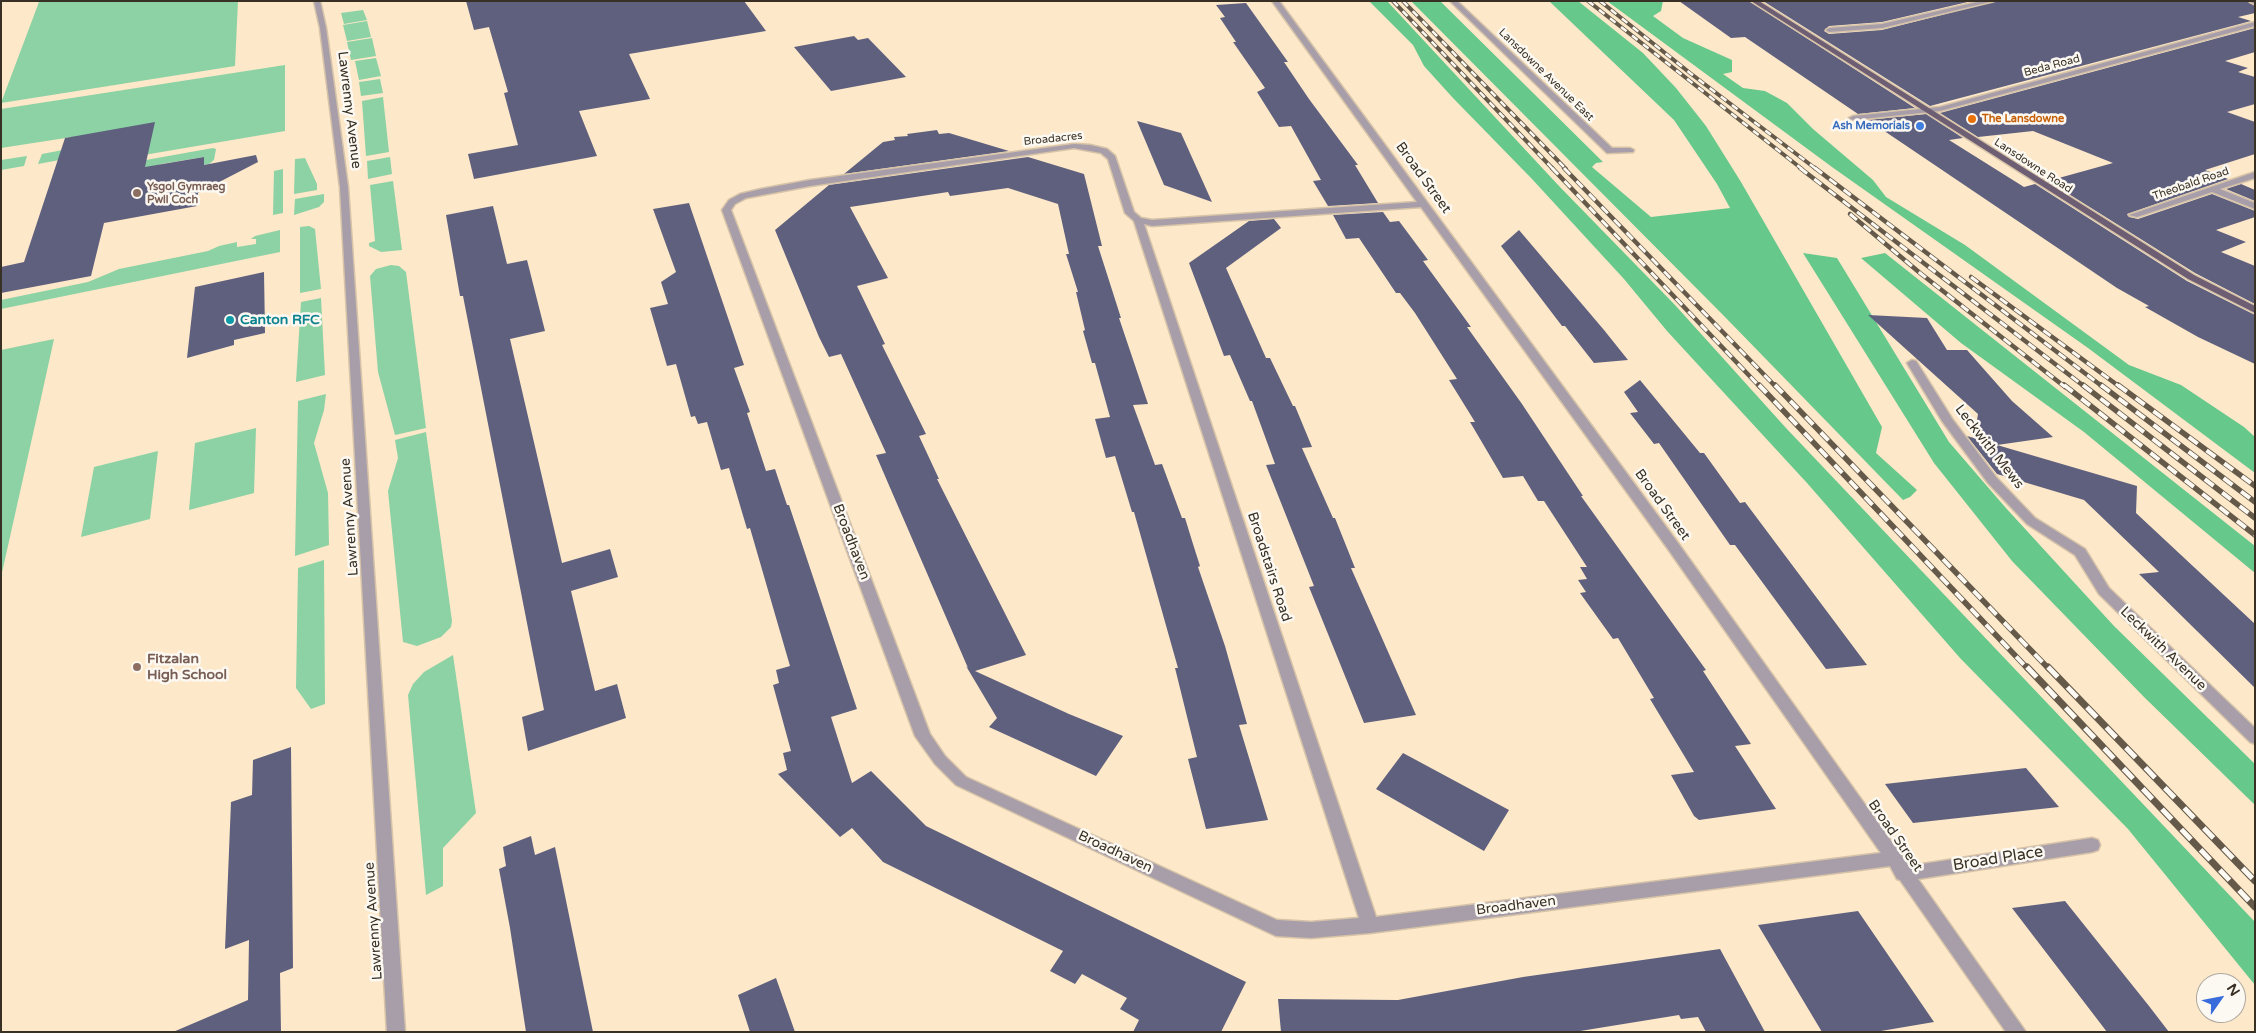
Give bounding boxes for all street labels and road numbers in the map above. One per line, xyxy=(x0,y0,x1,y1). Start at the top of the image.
street label: Lansdowne Avenue East xyxy=(1496,26,1596,124)
street label: Lawrenny Avenue xyxy=(333,50,365,170)
street label: Beda Road xyxy=(2023,52,2081,80)
street label: Broadacres xyxy=(1023,129,1083,149)
street label: Lansdowne Road xyxy=(1992,136,2074,196)
street label: Broad Street xyxy=(1392,139,1454,217)
street label: Theobald Road xyxy=(2151,165,2231,203)
street label: Leckwith Mews xyxy=(1951,402,2027,492)
street label: Lawrenny Avenue xyxy=(337,457,363,577)
street label: Broad Street xyxy=(1631,466,1693,544)
street label: Broadhaven xyxy=(829,502,873,582)
street label: Broadstairs Road xyxy=(1243,510,1295,624)
street label: Leckwith Avenue xyxy=(2116,604,2210,694)
street label: Broad Street xyxy=(1864,797,1926,875)
street label: Broadhaven xyxy=(1075,827,1155,877)
street label: Broad Place xyxy=(1952,842,2044,876)
street label: Lawrenny Avenue xyxy=(361,861,387,981)
street label: Broadhaven xyxy=(1475,893,1557,919)

